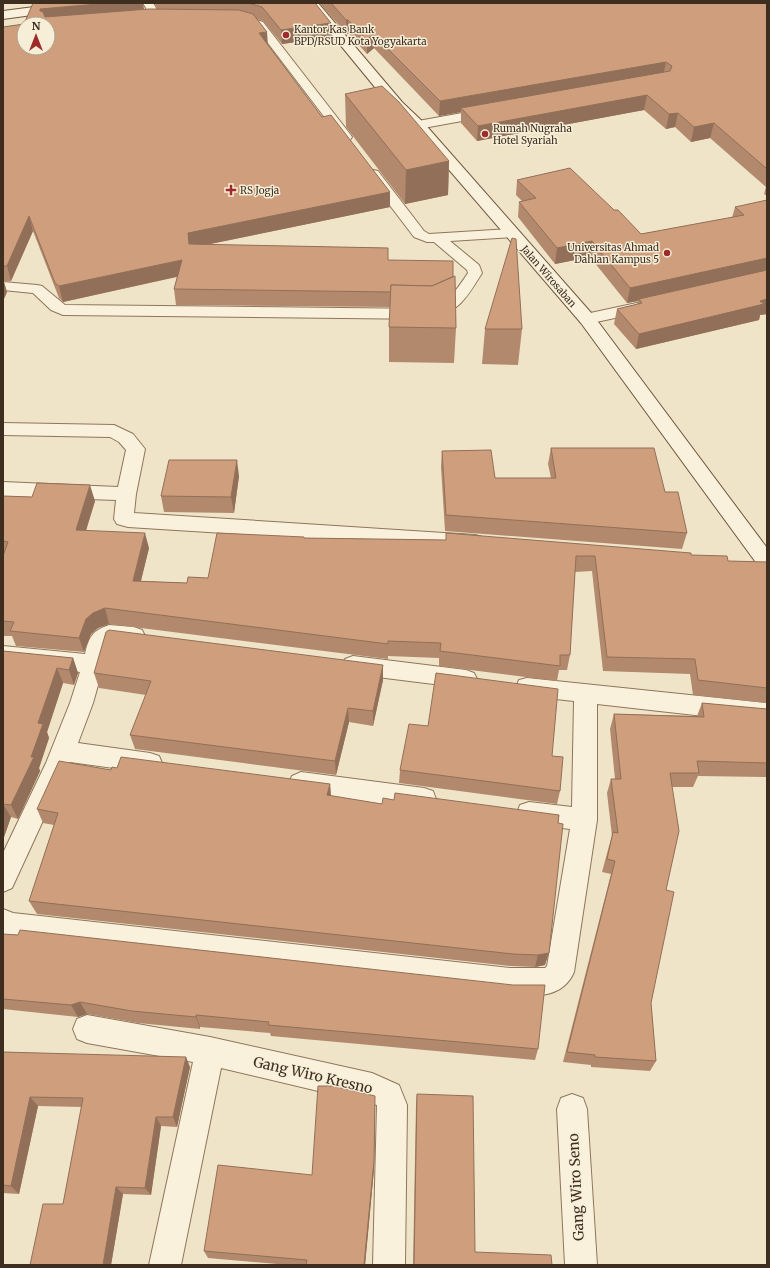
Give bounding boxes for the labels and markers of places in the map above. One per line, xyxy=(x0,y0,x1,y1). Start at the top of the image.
place label: Kantor Kas Bank BPD/RSUD Kota Yogyakarta xyxy=(294,23,427,48)
marker: Kantor Kas Bank BPD/RSUD Kota Yogyakarta xyxy=(281,30,291,40)
place label: Rumah Nugraha Hotel Syariah xyxy=(493,122,572,147)
marker: Rumah Nugraha Hotel Syariah xyxy=(480,129,490,139)
marker: RS Jogja xyxy=(225,184,237,196)
place label: RS Jogja xyxy=(240,184,280,197)
place label: Universitas Ahmad Dahlan Kampus 5 xyxy=(567,241,659,266)
marker: Universitas Ahmad Dahlan Kampus 5 xyxy=(662,248,672,258)

